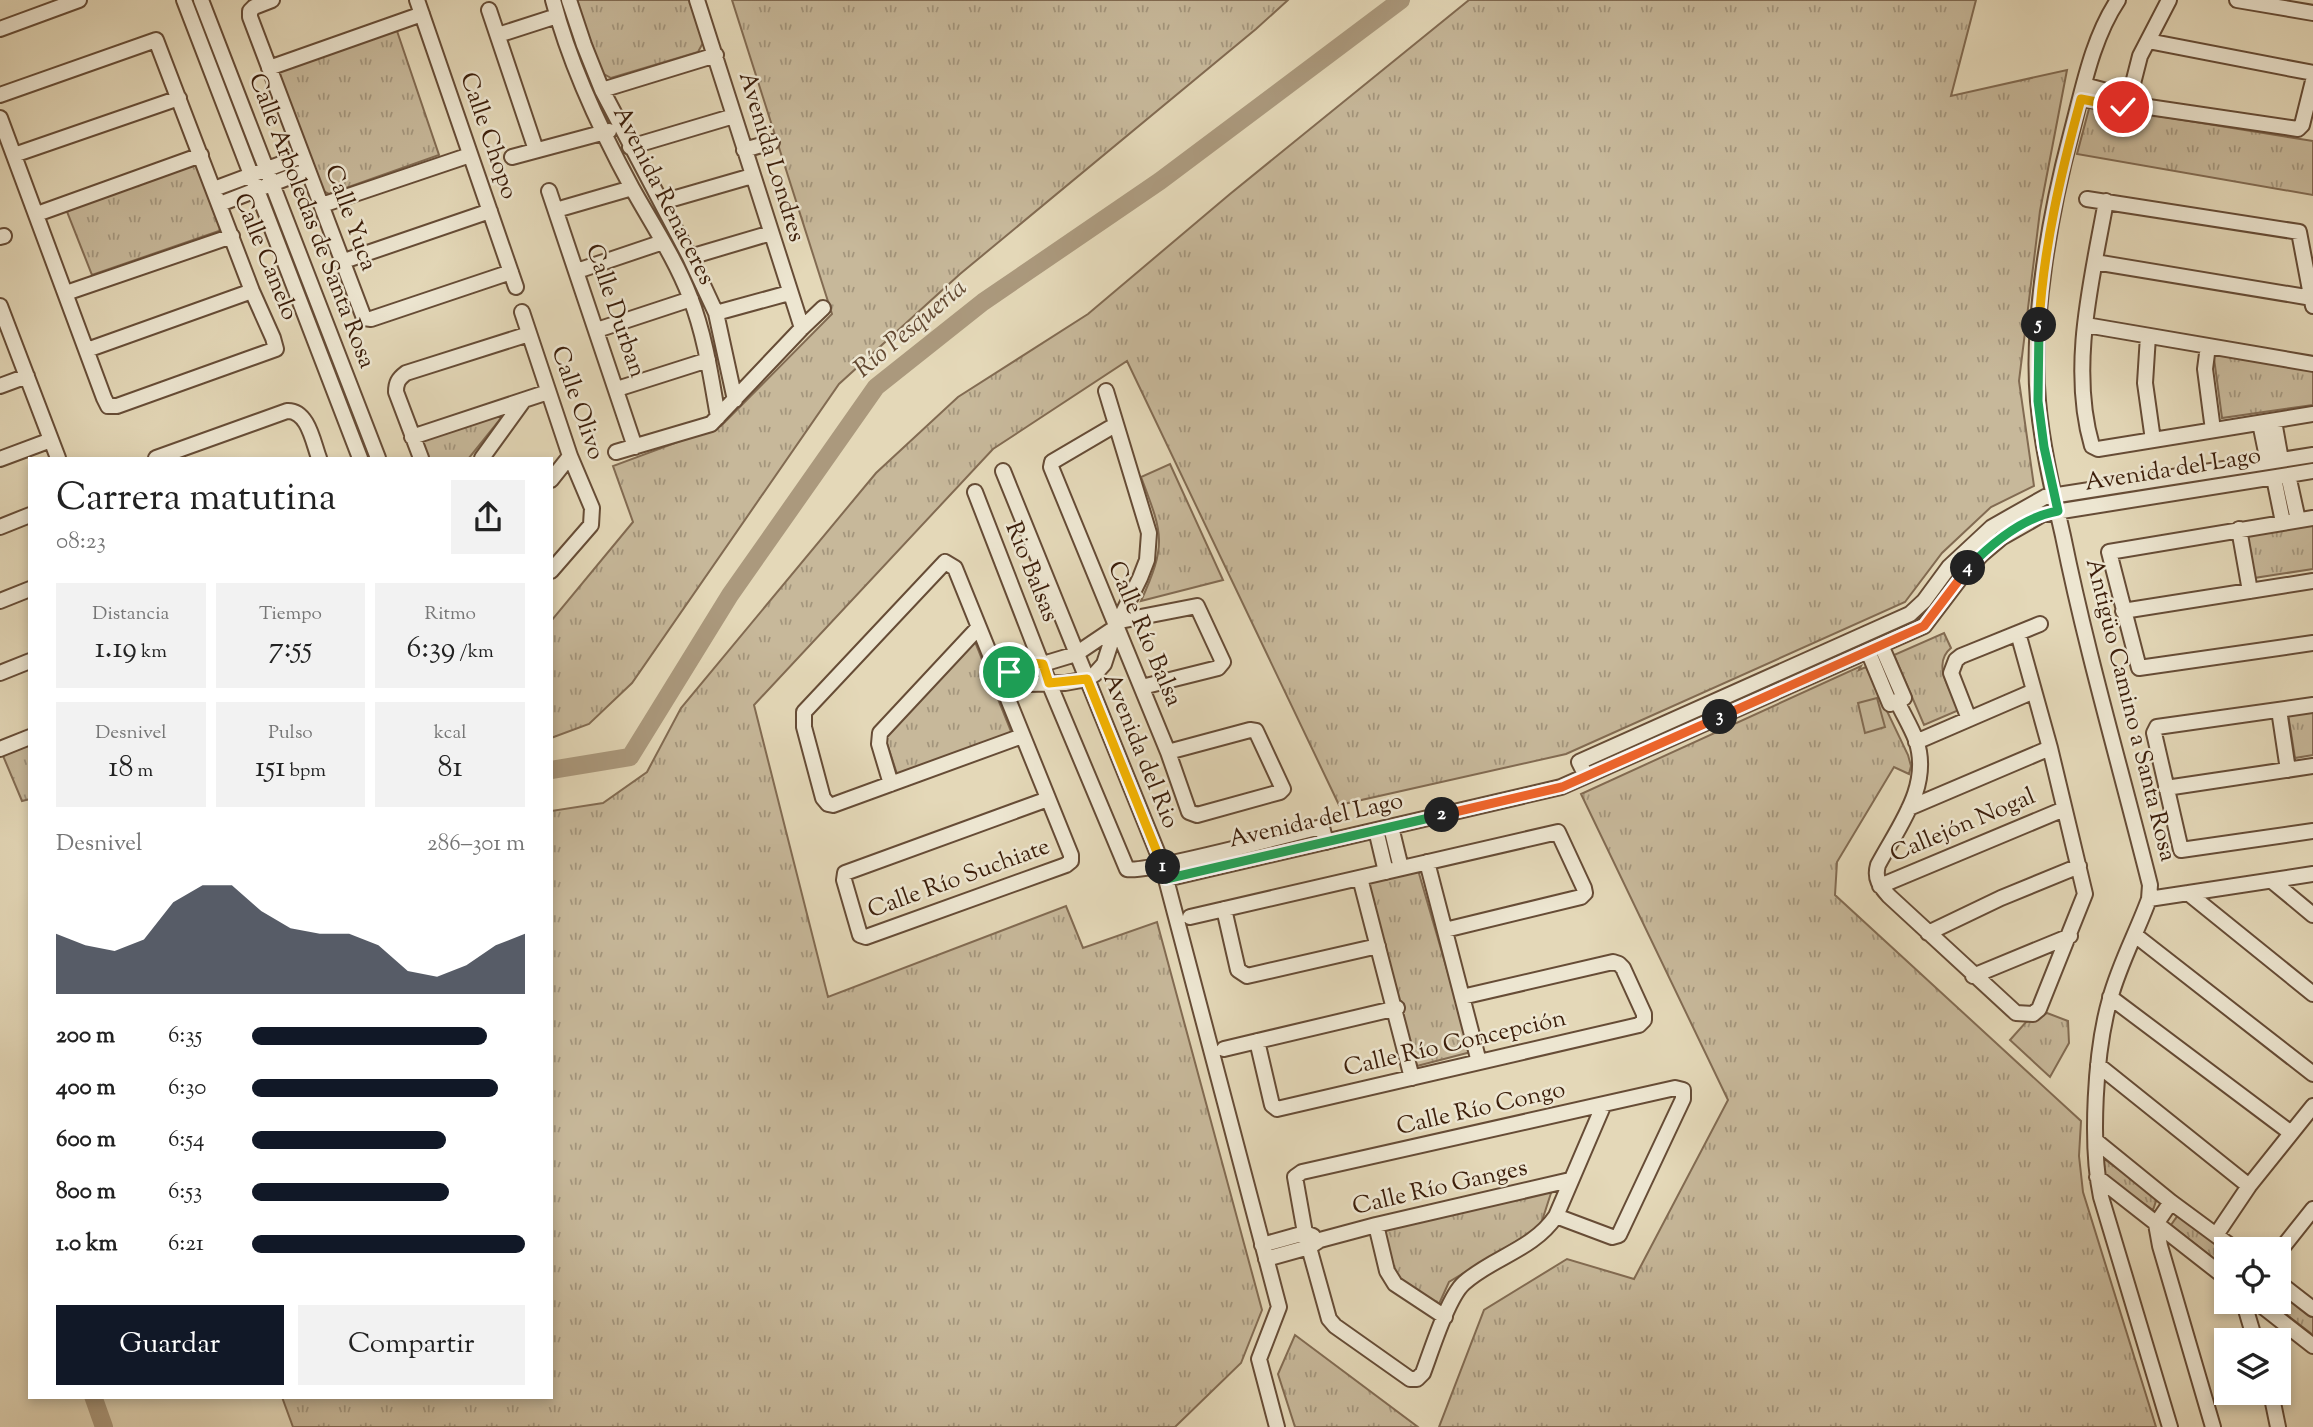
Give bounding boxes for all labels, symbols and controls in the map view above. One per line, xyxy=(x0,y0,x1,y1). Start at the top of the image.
street label: Calle Arboledas de Santa Rosa xyxy=(239,68,383,374)
street label: Calle Chopo xyxy=(450,68,526,204)
street label: Avenida Londres xyxy=(729,68,813,246)
pin xyxy=(2093,77,2153,137)
icon: check xyxy=(2104,88,2142,126)
street label: Avenida Renaceres xyxy=(603,101,723,291)
street label: Calle Yuca xyxy=(315,160,385,276)
street label: Calle Canelo xyxy=(224,188,306,326)
street label: Calle Durban xyxy=(576,240,654,382)
water label: Río Pesquería xyxy=(846,271,976,387)
pin: 5 xyxy=(2022,308,2056,342)
text: 5 xyxy=(2035,311,2042,338)
street label: Calle Olivo xyxy=(542,342,612,464)
street label: Avenida del Lago xyxy=(2082,439,2264,501)
text: Carrera matutina xyxy=(56,473,336,527)
button: share xyxy=(451,480,525,554)
street label: Rio Balsas xyxy=(996,517,1066,627)
text: 08:23 xyxy=(56,526,106,559)
pin: 4 xyxy=(1951,550,1986,586)
text: 4 xyxy=(1963,554,1972,581)
street label: Antigüo Camino a Santa Rosa xyxy=(2076,555,2184,865)
street label: Calle Río Balsa xyxy=(1098,556,1190,712)
text: Distancia xyxy=(92,601,169,628)
text: Tiempo xyxy=(259,601,322,628)
text: Ritmo xyxy=(424,601,476,628)
text: 1.19 xyxy=(95,628,137,671)
text: 7:55 xyxy=(269,628,312,671)
text: 6:39 xyxy=(407,628,455,671)
text: km xyxy=(137,639,167,666)
text: /km xyxy=(455,639,494,666)
pin xyxy=(979,642,1039,702)
icon: arrive xyxy=(990,653,1028,691)
street label: Avenida del Rio xyxy=(1093,668,1187,834)
pin: 3 xyxy=(1702,700,1738,734)
text: 3 xyxy=(1716,703,1723,730)
text: Desnivel xyxy=(95,720,167,747)
text: Pulso xyxy=(268,720,313,747)
text: kcal xyxy=(434,720,466,747)
text: 18 xyxy=(108,747,134,790)
text: 151 xyxy=(255,747,286,790)
text: 81 xyxy=(438,747,463,790)
text: m xyxy=(134,758,153,785)
text: bpm xyxy=(286,758,326,785)
street label: Callejón Nogal xyxy=(1885,780,2041,872)
street label: Avenida del Lago xyxy=(1225,784,1407,858)
pin: 2 xyxy=(1424,798,1460,832)
text: 2 xyxy=(1437,801,1446,828)
text: Desnivel xyxy=(56,828,142,861)
text: 286–301 m xyxy=(427,828,525,861)
street label: Calle Río Suchiate xyxy=(863,830,1055,928)
pin: 1 xyxy=(1146,850,1180,884)
text: 1 xyxy=(1159,853,1166,880)
street label: Calle Río Concepción xyxy=(1340,1002,1570,1086)
text: 200 m xyxy=(56,1020,115,1053)
text: 6:35 xyxy=(168,1020,202,1053)
text: 400 m xyxy=(56,1072,116,1105)
text: 6:30 xyxy=(168,1072,206,1105)
street label: Calle Río Congo xyxy=(1393,1073,1569,1145)
text: 600 m xyxy=(56,1124,116,1157)
text: 6:54 xyxy=(168,1124,205,1157)
street label: Calle Río Ganges xyxy=(1349,1151,1531,1225)
text: 800 m xyxy=(56,1176,116,1209)
text: 6:53 xyxy=(168,1176,202,1209)
text: 1.0 km xyxy=(56,1228,118,1261)
text: 6:21 xyxy=(168,1228,204,1261)
map controls xyxy=(2214,1237,2291,1405)
button: locate xyxy=(2214,1237,2291,1314)
button: Guardar xyxy=(56,1305,284,1385)
button: Compartir xyxy=(298,1305,525,1385)
button: layers xyxy=(2214,1328,2291,1405)

